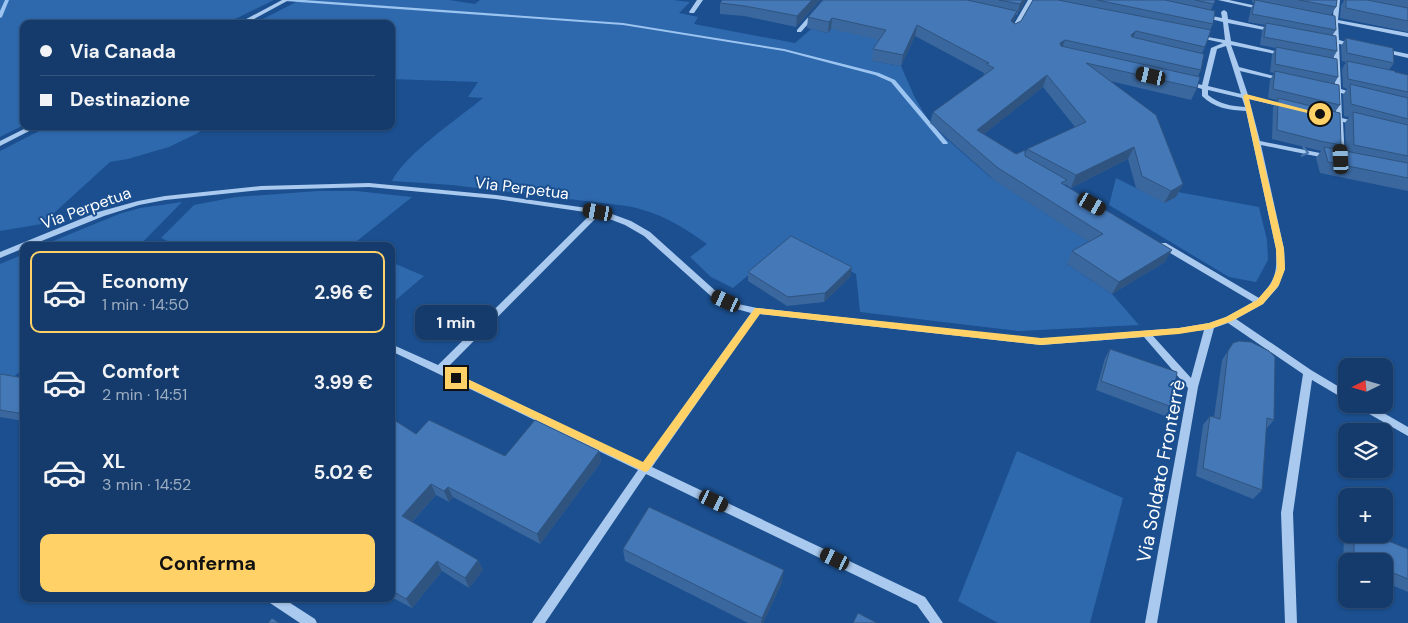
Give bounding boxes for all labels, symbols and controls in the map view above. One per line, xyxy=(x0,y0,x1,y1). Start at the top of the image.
text: Via Canada xyxy=(70,39,176,64)
car xyxy=(1134,65,1167,87)
text: Destinazione xyxy=(70,87,190,112)
route start xyxy=(1309,103,1331,125)
car xyxy=(1332,144,1349,174)
one-way arrow xyxy=(1301,146,1309,156)
street label: Via Perpetua xyxy=(474,172,570,204)
street label: Via Perpetua xyxy=(38,182,134,234)
car xyxy=(1075,190,1108,218)
car xyxy=(581,202,614,222)
text: Economy xyxy=(102,269,189,294)
icon: car xyxy=(42,270,87,315)
text: 2.96 € xyxy=(314,280,373,305)
car xyxy=(709,288,742,314)
text: 1 min · 14:50 xyxy=(102,294,189,315)
callout: 1 min xyxy=(415,306,497,340)
text: 1 min xyxy=(437,312,475,333)
north arrow xyxy=(1338,358,1392,412)
map controls xyxy=(1338,358,1393,608)
text: Comfort xyxy=(102,359,180,384)
icon: car xyxy=(42,360,87,405)
route end xyxy=(445,367,467,389)
text: 3.99 € xyxy=(314,370,373,395)
street label: Via Soldato Fronterrè xyxy=(1131,377,1191,565)
text: 2 min · 14:51 xyxy=(102,384,187,405)
button: layers xyxy=(1338,423,1393,478)
text: XL xyxy=(102,449,125,474)
icon: car xyxy=(42,450,87,495)
text: 5.02 € xyxy=(313,460,373,485)
text: 3 min · 14:52 xyxy=(102,474,191,495)
car xyxy=(697,488,730,514)
button: + xyxy=(1338,488,1393,543)
button: Conferma xyxy=(40,534,375,592)
car xyxy=(818,546,851,572)
button: − xyxy=(1338,553,1393,608)

